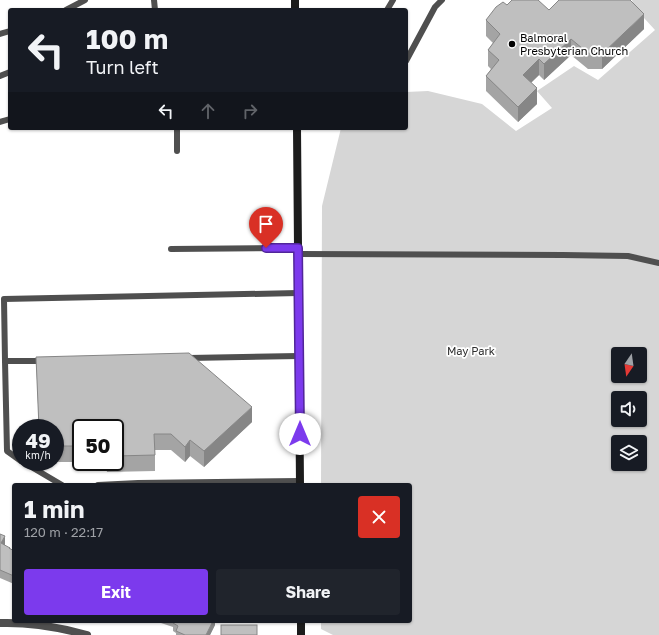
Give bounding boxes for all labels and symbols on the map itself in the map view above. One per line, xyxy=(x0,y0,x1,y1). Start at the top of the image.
place label: Balmoral Presbyterian Church xyxy=(520,31,628,57)
marker: Balmoral Presbyterian Church xyxy=(507,39,517,49)
pin xyxy=(249,207,283,248)
park label: May Park xyxy=(447,344,495,357)
north arrow xyxy=(611,347,647,383)
position arrow xyxy=(279,413,321,455)
speed limit sign: 50 xyxy=(72,419,124,471)

